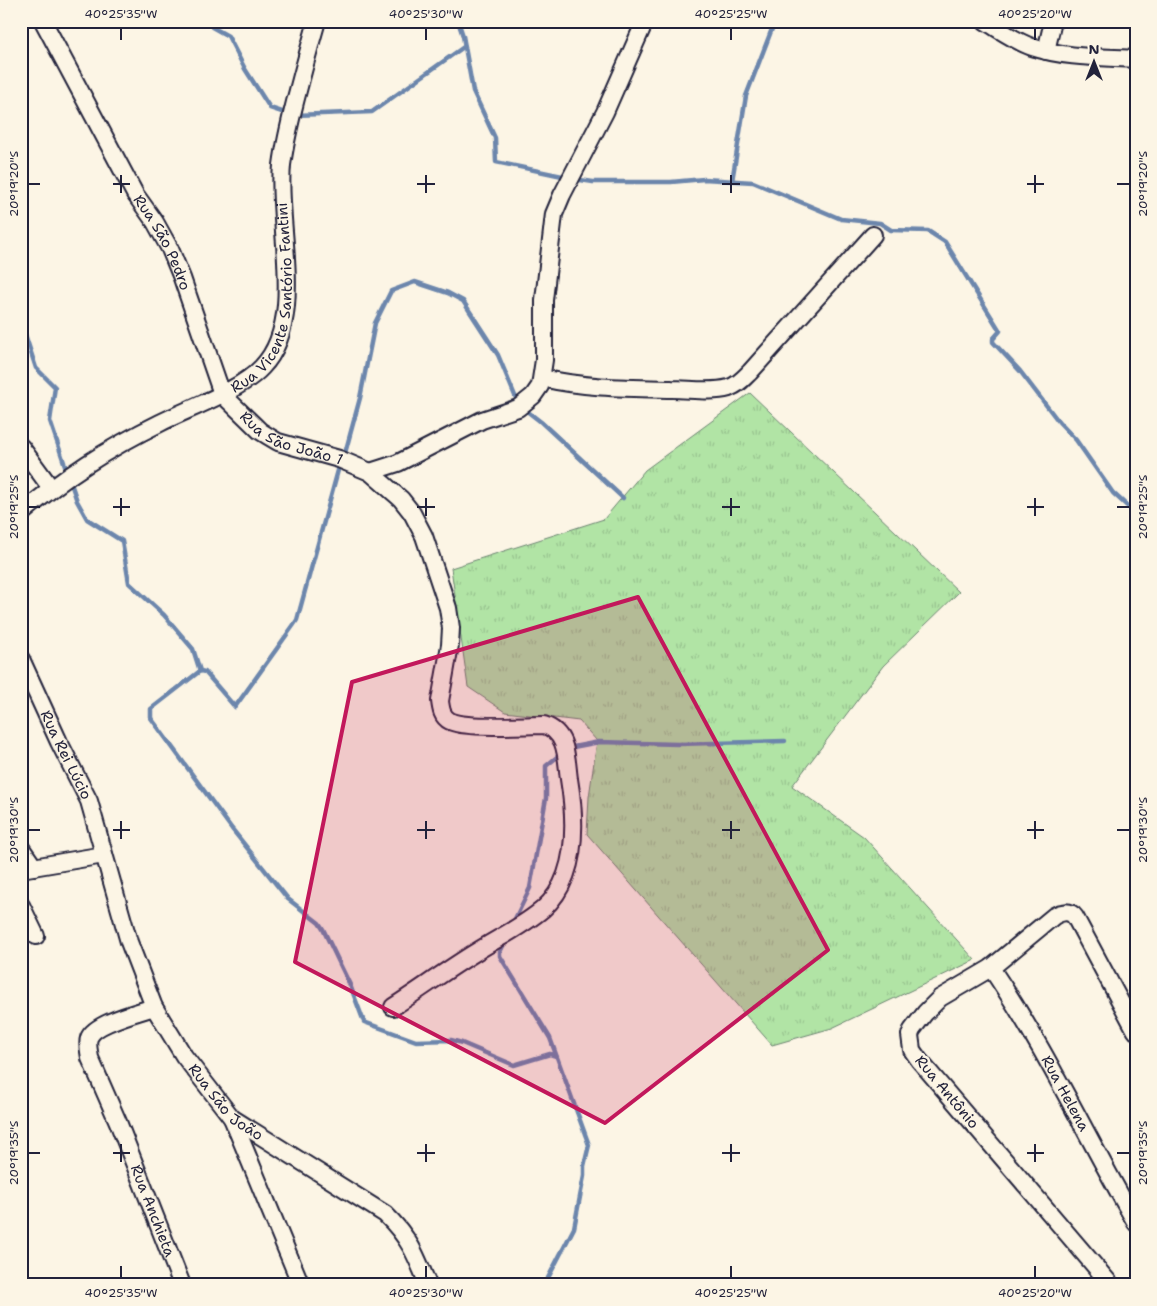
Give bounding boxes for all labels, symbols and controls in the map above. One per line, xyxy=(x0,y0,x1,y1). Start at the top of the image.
text: 40°25'35"W xyxy=(85,6,157,22)
text: 40°25'30"W xyxy=(389,6,463,22)
text: 40°25'25"W xyxy=(694,6,768,22)
text: 40°25'20"W xyxy=(998,6,1072,22)
north arrow xyxy=(1070,38,1120,88)
text: N xyxy=(1088,40,1100,58)
text: 20°19'20"S xyxy=(6,151,22,217)
text: 20°19'20"S xyxy=(1135,151,1151,217)
street label: Rua São Pedro xyxy=(129,191,195,293)
street label: Rua Vicente Santório Fantini xyxy=(227,202,297,398)
street label: Rua São João 1 xyxy=(235,407,346,470)
text: 20°19'25"S xyxy=(6,474,22,540)
text: 20°19'25"S xyxy=(1135,474,1151,540)
street label: Rua Rei Lúcio xyxy=(36,707,97,803)
text: 20°19'30"S xyxy=(6,797,22,863)
text: 20°19'30"S xyxy=(1135,797,1151,863)
street label: Rua Antônio xyxy=(910,1051,984,1133)
street label: Rua Helena xyxy=(1037,1052,1094,1136)
street label: Rua São João xyxy=(184,1060,267,1145)
text: 20°19'35"S xyxy=(6,1120,22,1185)
text: 20°19'35"S xyxy=(1135,1120,1151,1185)
street label: Rua Anchieta xyxy=(126,1162,180,1260)
text: 40°25'35"W xyxy=(85,1285,157,1301)
text: 40°25'30"W xyxy=(389,1285,463,1301)
text: 40°25'25"W xyxy=(694,1285,768,1301)
text: 40°25'20"W xyxy=(998,1285,1072,1301)

